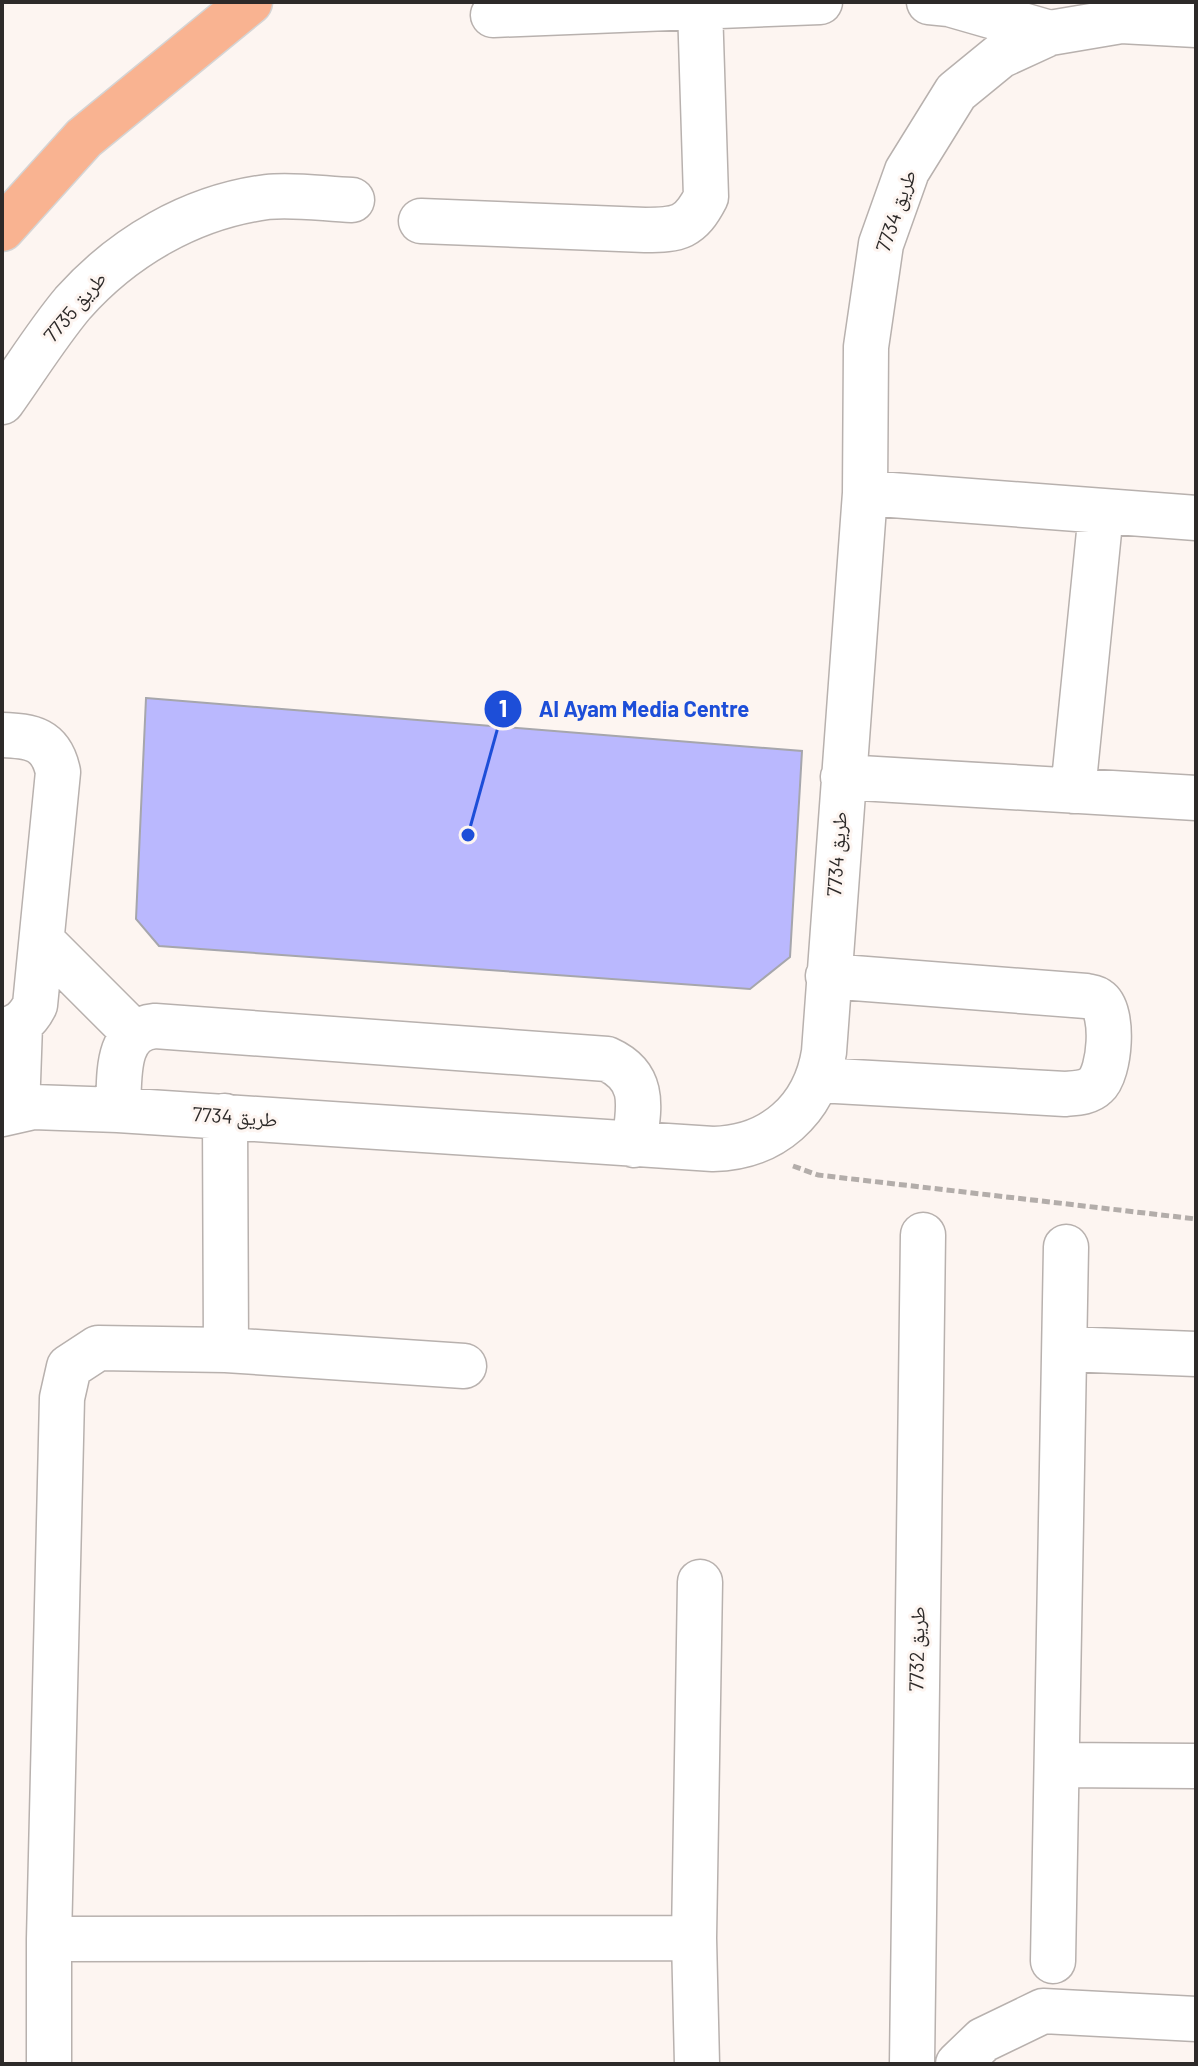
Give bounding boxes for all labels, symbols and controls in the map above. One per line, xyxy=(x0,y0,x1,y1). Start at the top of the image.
street label: طريق 7734 xyxy=(870,166,921,255)
street label: طريق 7735 xyxy=(38,266,111,347)
callout: Al Ayam Media Centre xyxy=(483,686,765,732)
text: 1 xyxy=(499,693,507,722)
text: Al Ayam Media Centre xyxy=(539,695,749,721)
street label: طريق 7734 xyxy=(821,811,852,897)
street label: طريق 7734 xyxy=(192,1101,278,1132)
street label: طريق 7732 xyxy=(903,1606,930,1692)

